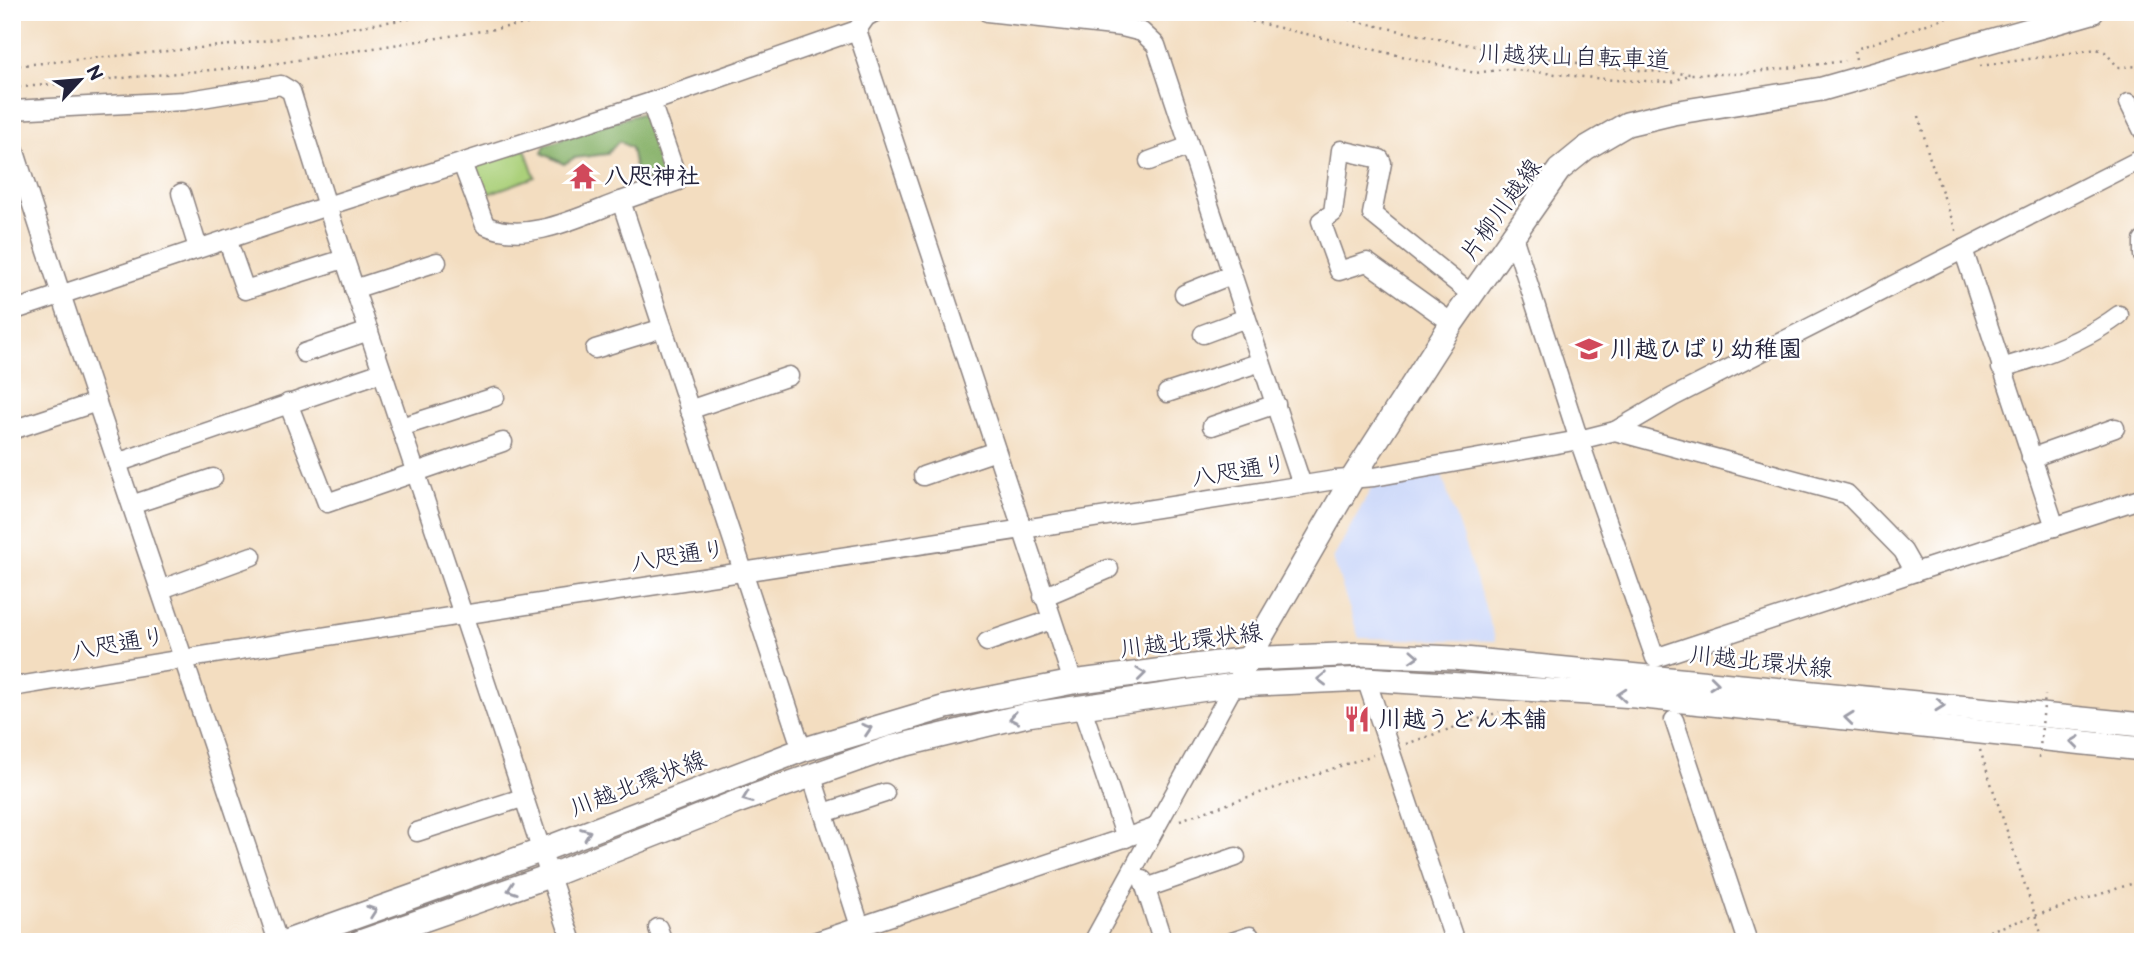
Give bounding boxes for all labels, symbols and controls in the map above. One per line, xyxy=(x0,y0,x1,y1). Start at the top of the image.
street label: 川越狭山自転車道 xyxy=(1478,39,1670,75)
north arrow xyxy=(46,46,116,116)
text: N xyxy=(80,62,107,85)
street label: 片柳川越線 xyxy=(1454,153,1548,267)
temple icon: 八咫神社 xyxy=(568,161,598,191)
place label: 八咫神社 xyxy=(604,162,700,191)
school or university icon: 川越ひばり幼稚園 xyxy=(1574,334,1604,364)
place label: 川越ひばり幼稚園 xyxy=(1610,335,1802,364)
street label: 八咫通り xyxy=(1189,449,1289,493)
street label: 八咫通り xyxy=(628,534,728,578)
street label: 川越北環状線 xyxy=(1118,618,1264,664)
street label: 八咫通り xyxy=(68,621,168,667)
street label: 川越北環状線 xyxy=(1688,640,1834,684)
one-way arrow xyxy=(1409,648,1420,663)
one-way arrow xyxy=(1135,666,1146,681)
one-way arrow xyxy=(1316,671,1327,687)
one-way arrow xyxy=(1708,676,1720,691)
one-way arrow xyxy=(1617,688,1628,703)
one-way arrow xyxy=(1934,698,1946,713)
restaurant icon: 川越うどん本舗 xyxy=(1342,704,1372,734)
place label: 川越うどん本舗 xyxy=(1378,705,1547,734)
one-way arrow xyxy=(1008,709,1020,724)
one-way arrow xyxy=(1843,710,1855,725)
one-way arrow xyxy=(860,723,872,737)
one-way arrow xyxy=(2069,735,2080,750)
street label: 川越北環状線 xyxy=(566,745,710,823)
one-way arrow xyxy=(742,790,754,804)
one-way arrow xyxy=(579,827,591,841)
one-way arrow xyxy=(506,881,519,895)
one-way arrow xyxy=(366,905,378,919)

